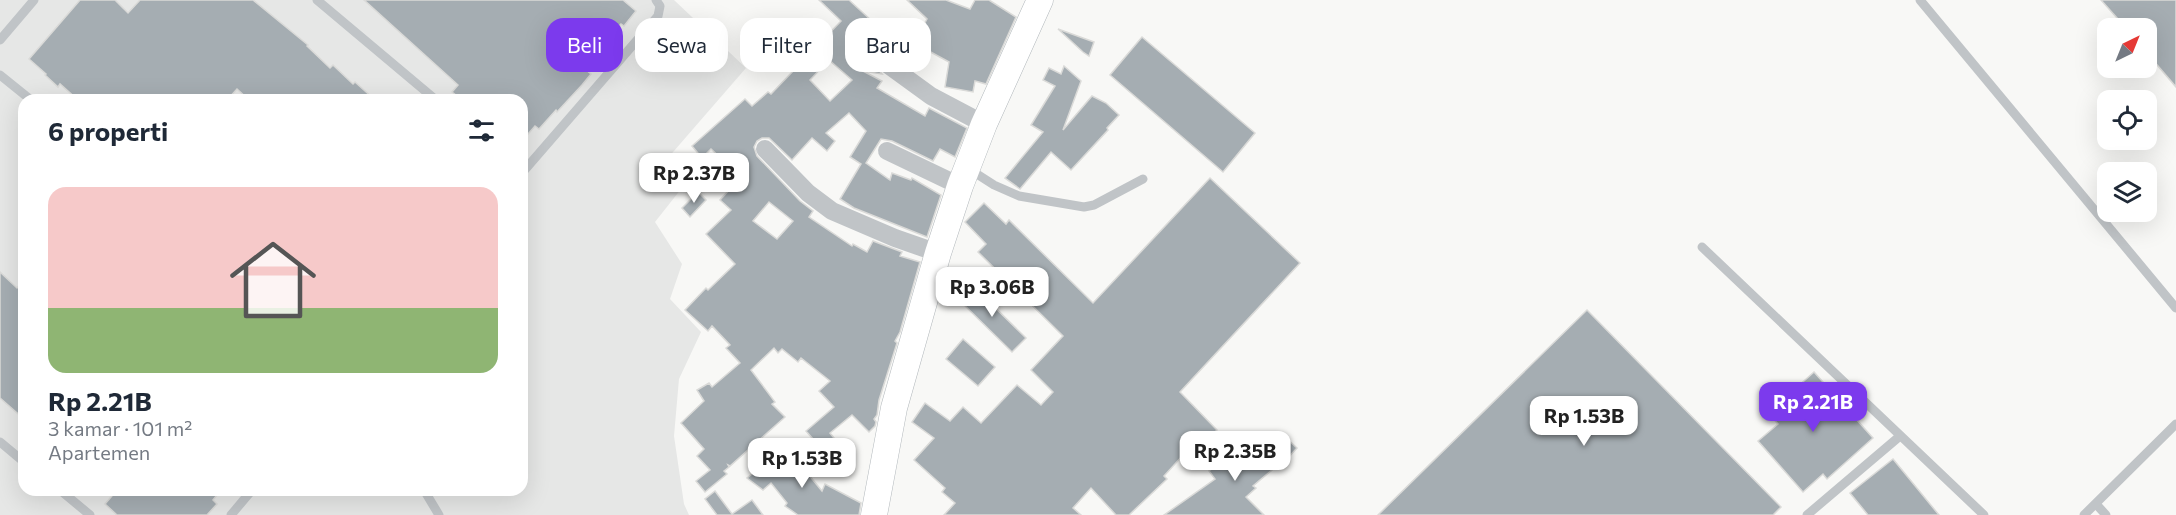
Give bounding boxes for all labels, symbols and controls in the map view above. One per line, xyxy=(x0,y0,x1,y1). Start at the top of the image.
chip: Beli xyxy=(546,18,623,72)
chip: Sewa xyxy=(635,18,728,72)
chip: Filter xyxy=(740,18,833,72)
chip: Baru xyxy=(845,18,931,72)
north arrow xyxy=(2097,18,2157,78)
map controls xyxy=(2097,18,2157,222)
button: locate xyxy=(2097,90,2157,150)
icon: filters xyxy=(465,114,498,147)
text: 6 properti xyxy=(48,115,168,146)
pin: Rp 2.37B xyxy=(632,153,756,204)
text: Rp 2.37B xyxy=(653,160,735,184)
button: layers xyxy=(2097,162,2157,222)
icon: home xyxy=(219,226,327,334)
pin: Rp 3.06B xyxy=(930,267,1054,318)
text: Rp 3.06B xyxy=(950,274,1034,298)
pin: Rp 2.21B xyxy=(1751,382,1875,433)
text: Rp 2.21B xyxy=(48,385,152,416)
text: Rp 2.21B xyxy=(1773,389,1853,413)
pin: Rp 1.53B xyxy=(1522,396,1646,447)
text: Rp 1.53B xyxy=(1544,403,1624,427)
text: 3 kamar · 101 m² xyxy=(48,416,192,440)
pin: Rp 2.35B xyxy=(1173,431,1297,482)
pin: Rp 1.53B xyxy=(740,438,864,489)
text: Rp 2.35B xyxy=(1194,438,1276,462)
text: Apartemen xyxy=(48,440,150,464)
text: Rp 1.53B xyxy=(762,445,842,469)

